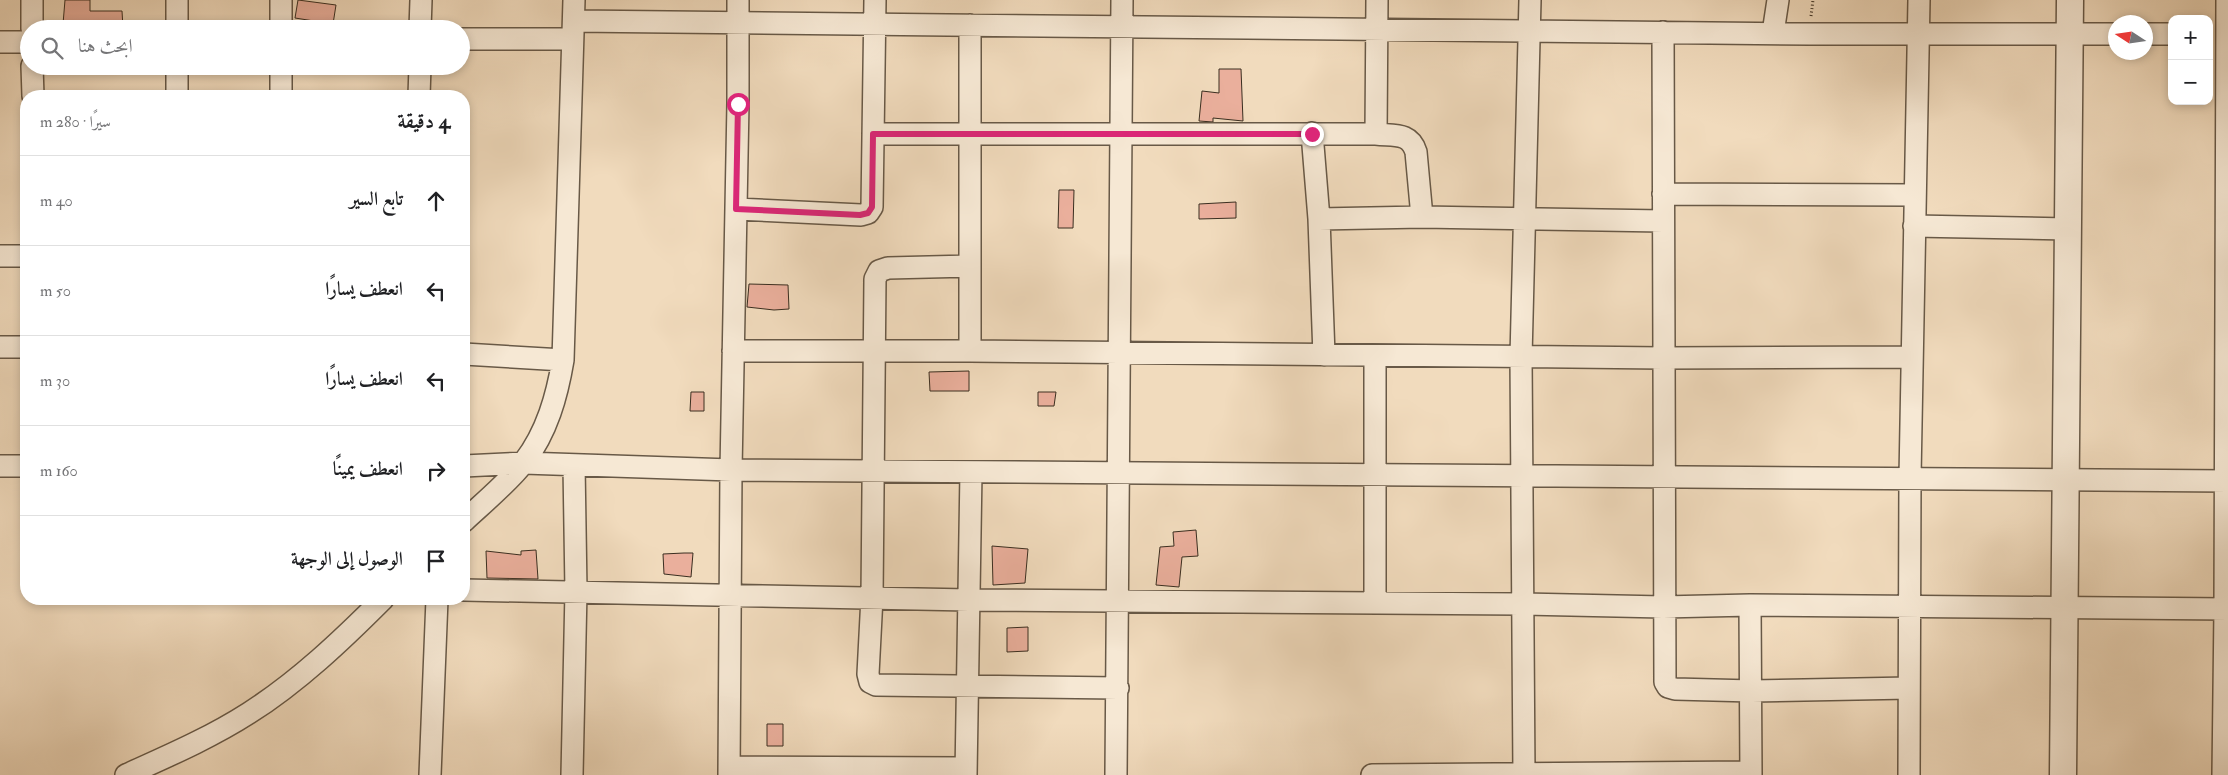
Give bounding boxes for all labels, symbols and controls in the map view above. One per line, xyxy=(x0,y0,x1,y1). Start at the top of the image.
north arrow xyxy=(2108,15,2153,60)
map controls xyxy=(2168,15,2213,105)
button: + xyxy=(2168,15,2213,60)
search box xyxy=(20,20,470,75)
icon: search xyxy=(38,34,66,62)
text: ابحث هنا xyxy=(78,34,133,58)
button: − xyxy=(2168,60,2213,105)
route start xyxy=(727,93,750,116)
text: 4 دقيقة xyxy=(398,108,450,135)
text: سيرًا · 280 m xyxy=(40,112,111,132)
route end xyxy=(1301,123,1324,146)
text: تابع السير xyxy=(349,187,403,211)
icon: ahead xyxy=(422,187,450,215)
text: 40 m xyxy=(40,191,73,211)
text: انعطف يسارًا xyxy=(325,277,403,301)
icon: left xyxy=(422,277,450,305)
text: 50 m xyxy=(40,281,71,301)
text: انعطف يسارًا xyxy=(325,367,403,391)
icon: left xyxy=(422,367,450,395)
text: 30 m xyxy=(40,371,70,391)
text: انعطف يمينًا xyxy=(333,457,403,481)
icon: right xyxy=(422,457,450,485)
text: 160 m xyxy=(40,461,78,481)
text: الوصول إلى الوجهة xyxy=(291,547,403,571)
icon: arrive xyxy=(422,547,450,575)

